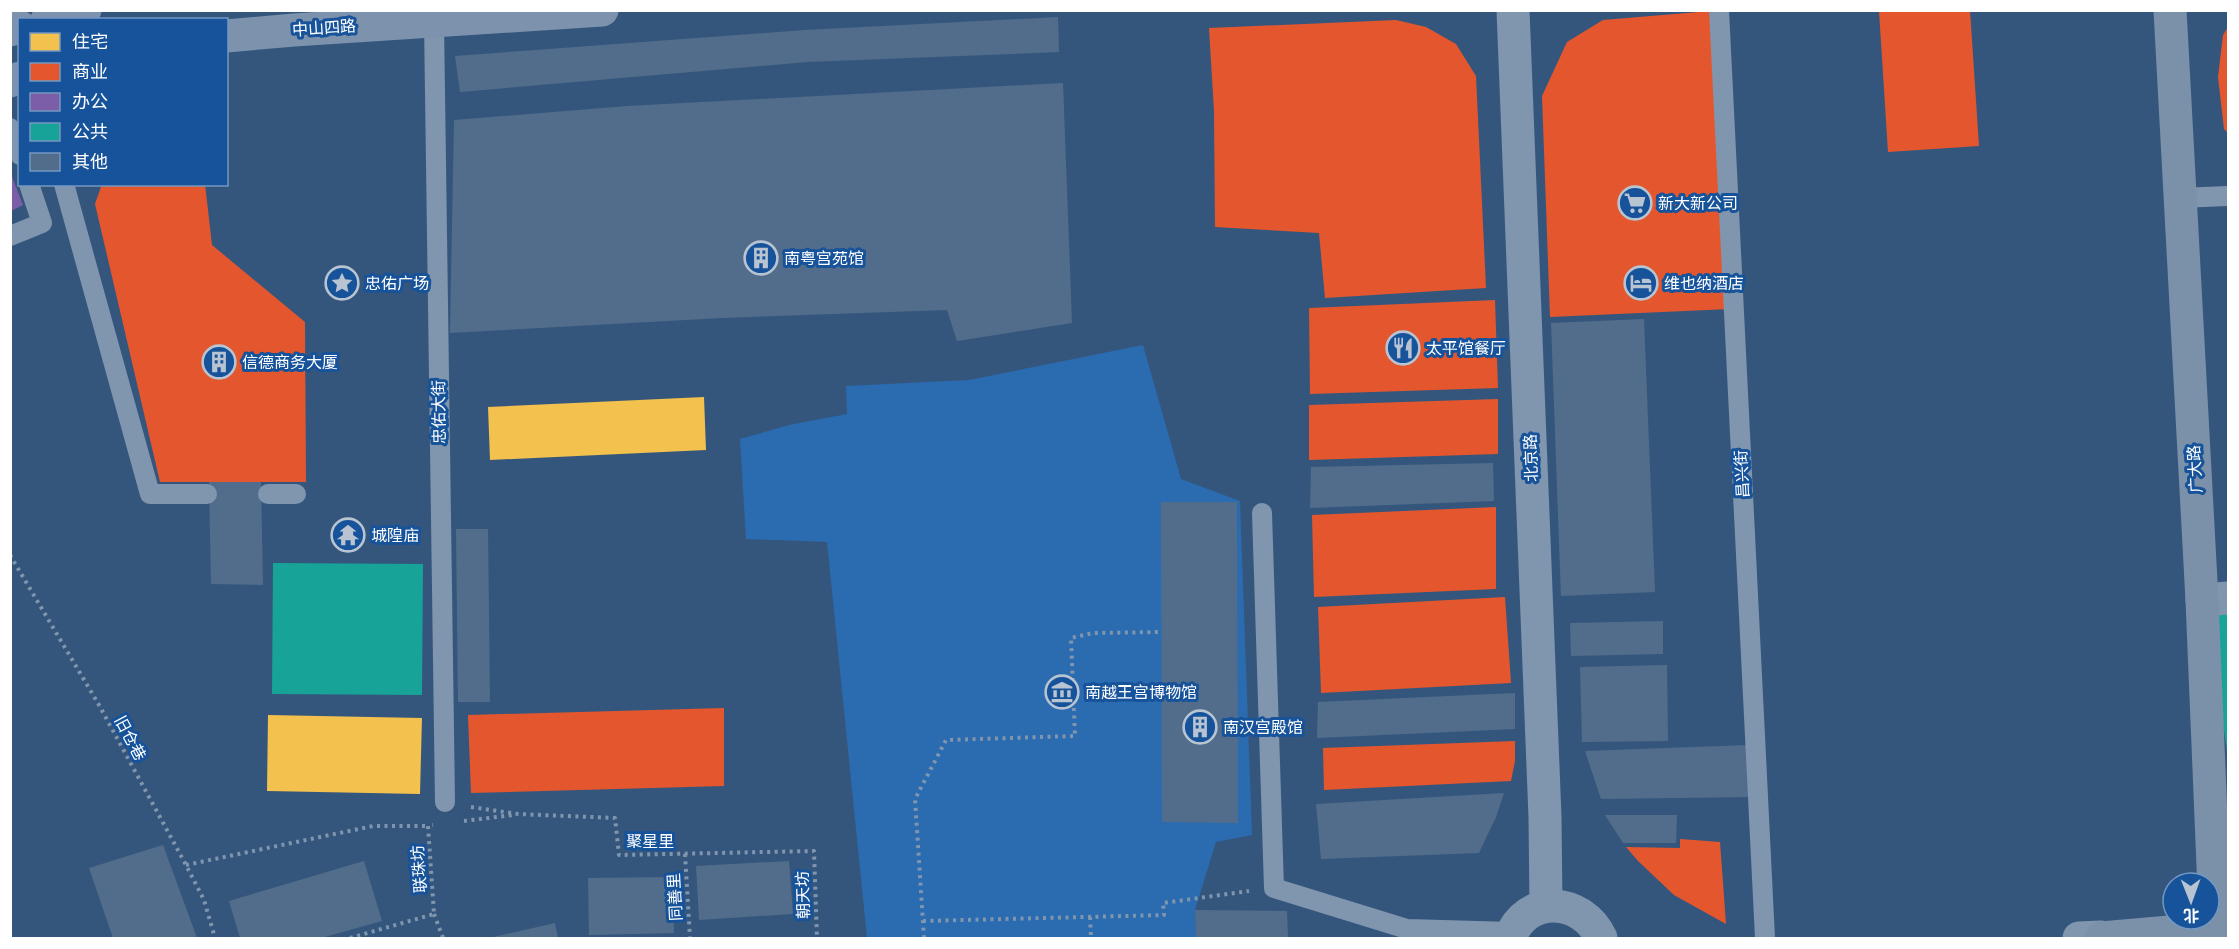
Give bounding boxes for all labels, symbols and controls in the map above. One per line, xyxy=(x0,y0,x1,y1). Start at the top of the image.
street label: 中山四路 xyxy=(291,16,357,40)
legend xyxy=(18,18,228,186)
text: 住宅 xyxy=(72,31,108,53)
text: 商业 xyxy=(72,61,108,83)
text: 办公 xyxy=(72,91,108,113)
text: 公共 xyxy=(72,121,108,143)
text: 其他 xyxy=(72,151,108,173)
supermarket icon: 新大新公司 xyxy=(1617,185,1653,221)
place label: 新大新公司 xyxy=(1658,194,1738,213)
building icon: 南粤宫苑馆 xyxy=(743,240,779,276)
place label: 南粤宫苑馆 xyxy=(784,249,864,268)
place icon: 忠佑广场 xyxy=(324,265,360,301)
hotel icon: 维也纳酒店 xyxy=(1623,265,1659,301)
place label: 忠佑广场 xyxy=(365,274,429,293)
place label: 维也纳酒店 xyxy=(1664,274,1744,293)
restaurant icon: 太平馆餐厅 xyxy=(1385,330,1421,366)
place label: 太平馆餐厅 xyxy=(1426,339,1506,358)
building icon: 信德商务大厦 xyxy=(201,344,237,380)
place label: 信德商务大厦 xyxy=(242,353,338,372)
street label: 忠佑大街 xyxy=(429,380,449,444)
street label: 北京路 xyxy=(1521,434,1541,482)
street label: 广大路 xyxy=(2184,445,2206,493)
street label: 昌兴街 xyxy=(1731,450,1753,498)
temple icon: 城隍庙 xyxy=(330,517,366,553)
place label: 城隍庙 xyxy=(371,526,419,545)
museum icon: 南越王宫博物馆 xyxy=(1044,674,1080,710)
place label: 南越王宫博物馆 xyxy=(1085,683,1197,702)
building icon: 南汉宫殿馆 xyxy=(1182,709,1218,745)
street label: 旧仓巷 xyxy=(110,712,150,764)
place label: 南汉宫殿馆 xyxy=(1223,718,1303,737)
street label: 聚星里 xyxy=(626,832,674,851)
street label: 联珠坊 xyxy=(408,844,430,894)
street label: 朝天坊 xyxy=(793,871,813,919)
north arrow xyxy=(2161,871,2221,931)
street label: 同善里 xyxy=(664,873,686,921)
text: 北 xyxy=(2183,906,2199,925)

